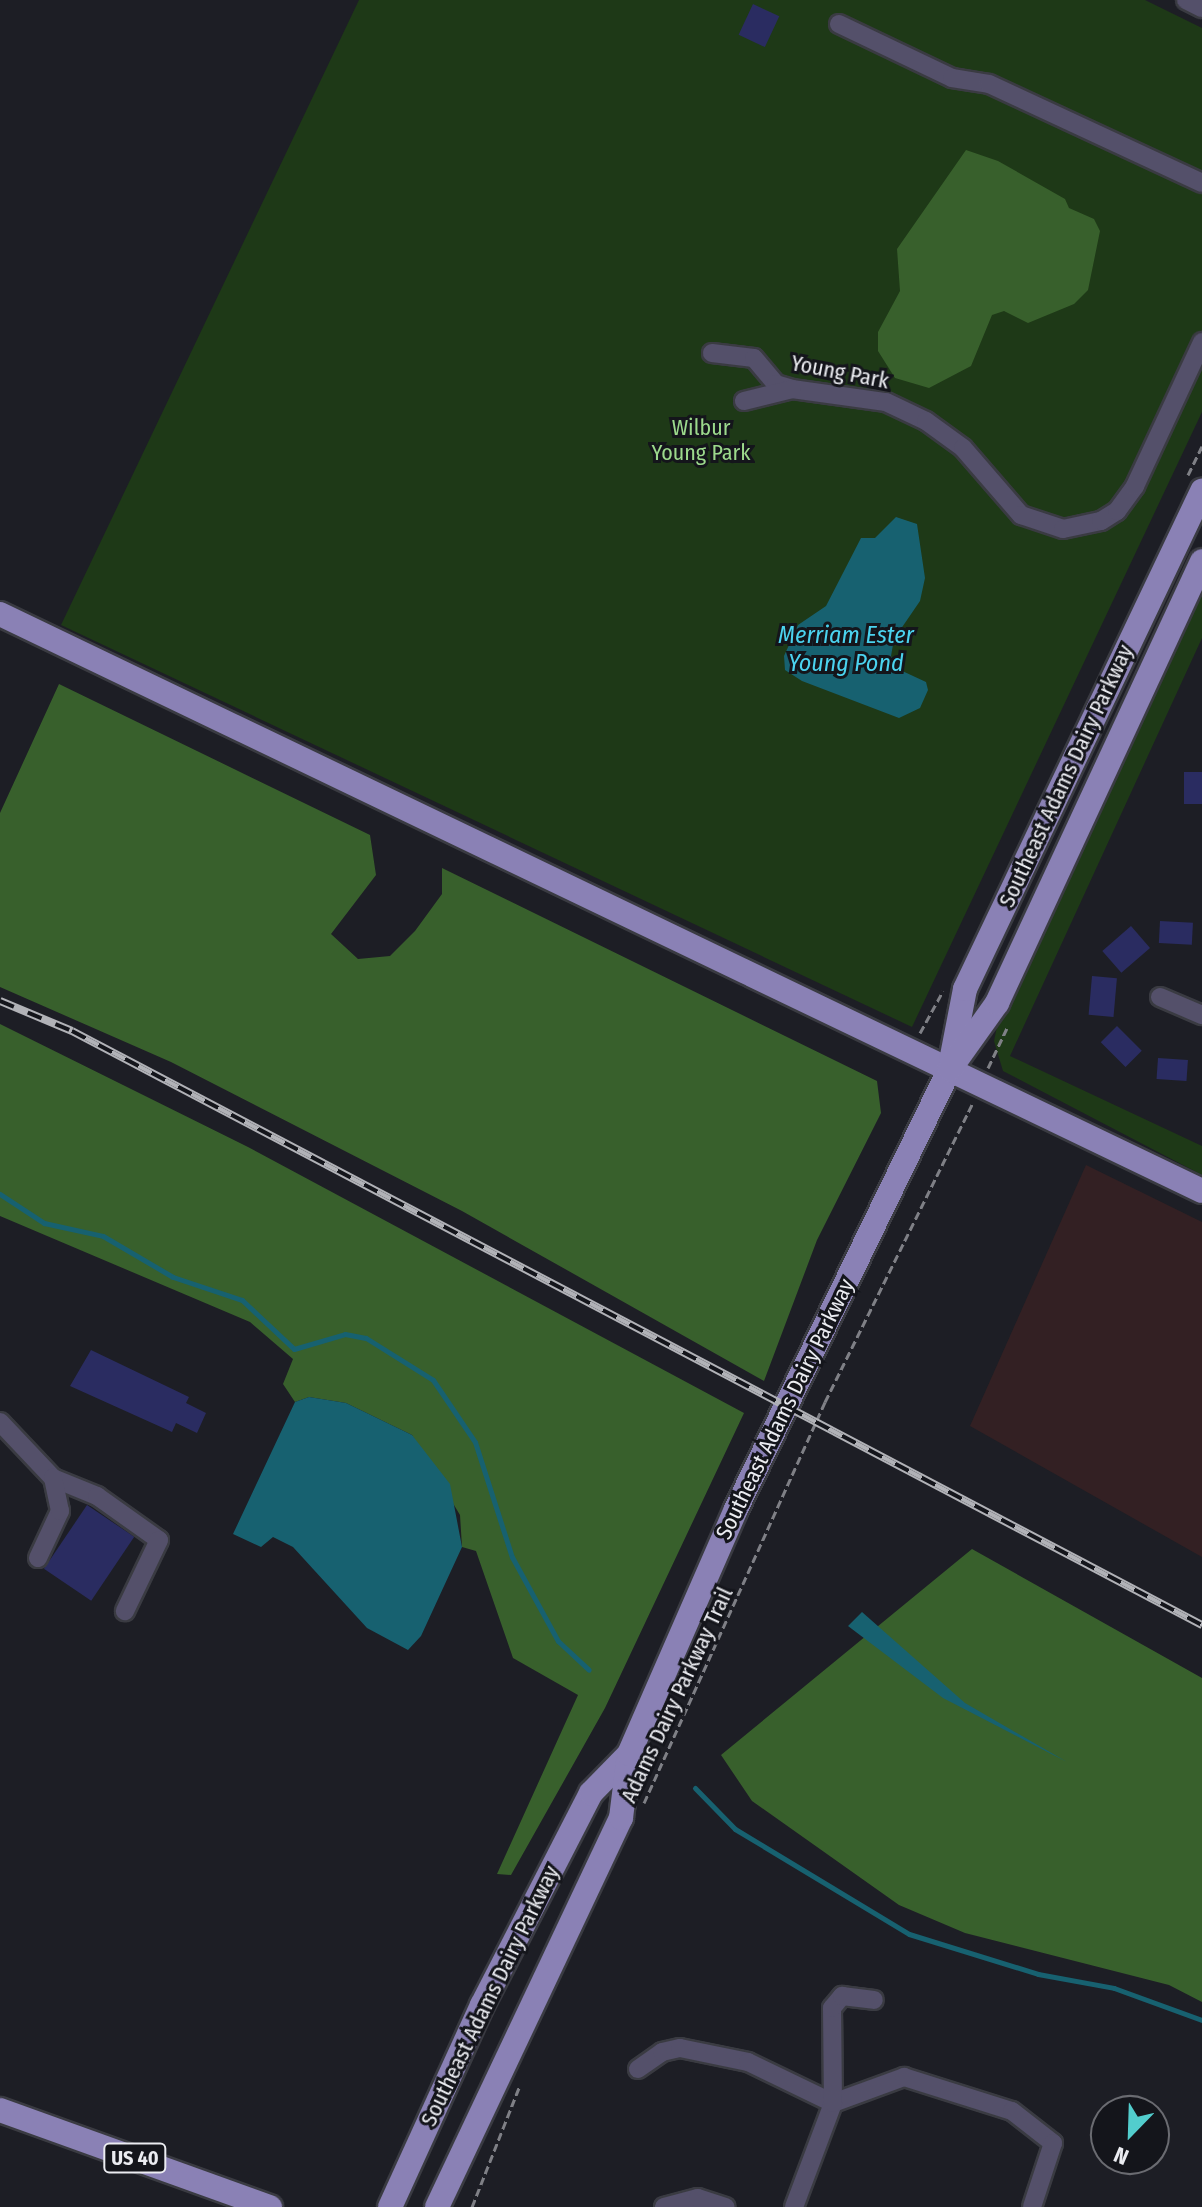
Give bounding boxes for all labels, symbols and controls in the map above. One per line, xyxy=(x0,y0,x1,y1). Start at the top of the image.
street label: Young Park xyxy=(789,350,891,394)
park label: Wilbur Young Park xyxy=(652,414,750,466)
water label: Merriam Ester Young Pond xyxy=(778,622,914,678)
street label: Southeast Adams Dairy Parkway xyxy=(994,641,1138,911)
street label: Southeast Adams Dairy Parkway xyxy=(710,1274,860,1544)
street label: Adams Dairy Parkway Trail xyxy=(615,1583,739,1807)
street label: Southeast Adams Dairy Parkway xyxy=(415,1861,565,2131)
north arrow xyxy=(1090,2095,1170,2175)
text: N xyxy=(1110,2141,1133,2171)
road number: US 40 xyxy=(103,2142,167,2174)

